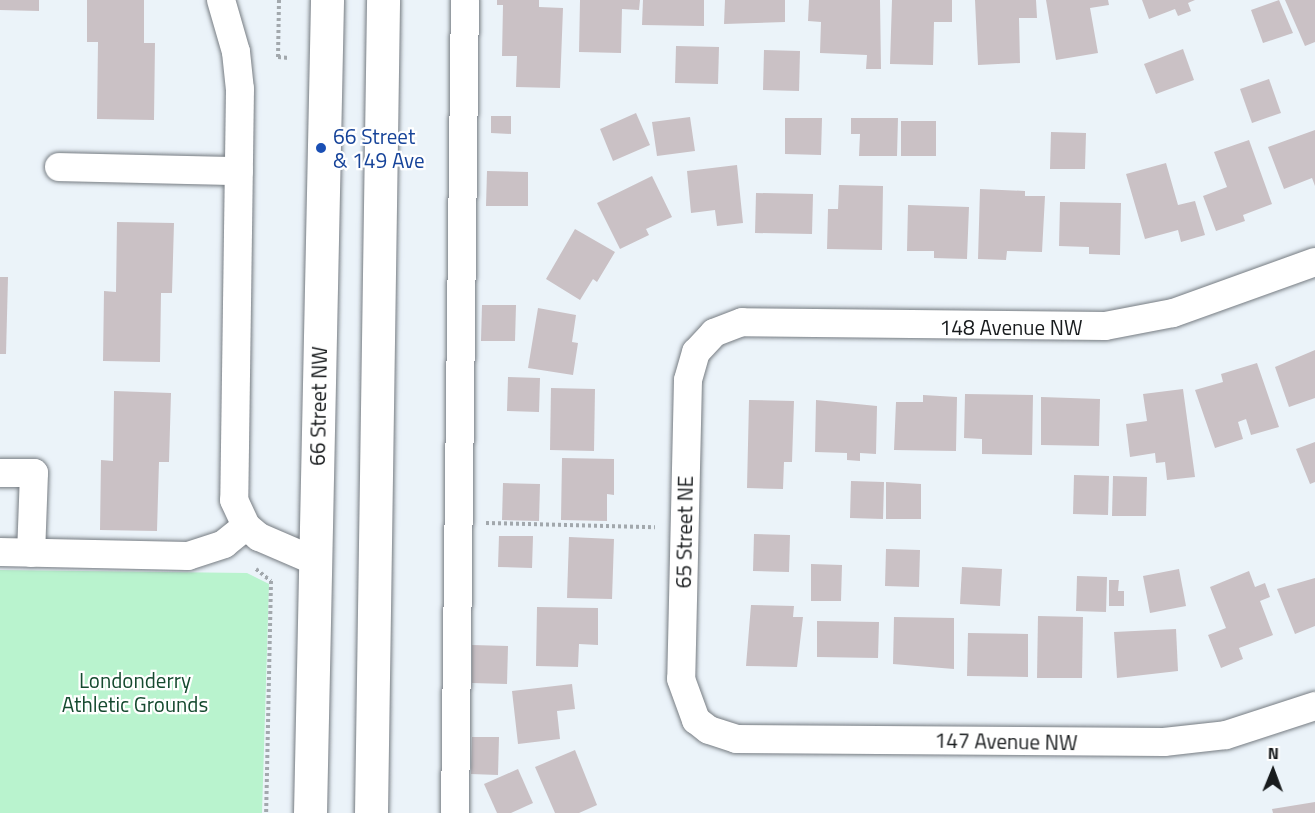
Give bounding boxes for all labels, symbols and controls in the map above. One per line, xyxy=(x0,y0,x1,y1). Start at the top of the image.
place label: 66 Street & 149 Ave xyxy=(333,123,425,173)
marker: 66 Street & 149 Ave xyxy=(314,141,328,155)
street label: 148 Avenue NW xyxy=(939,314,1083,340)
street label: 66 Street NW xyxy=(304,346,332,466)
street label: 65 Street NE xyxy=(670,475,698,589)
park label: Londonderry Athletic Grounds xyxy=(62,667,208,717)
street label: 147 Avenue NW xyxy=(934,727,1078,755)
north arrow xyxy=(1243,741,1303,801)
text: N xyxy=(1268,741,1279,765)

